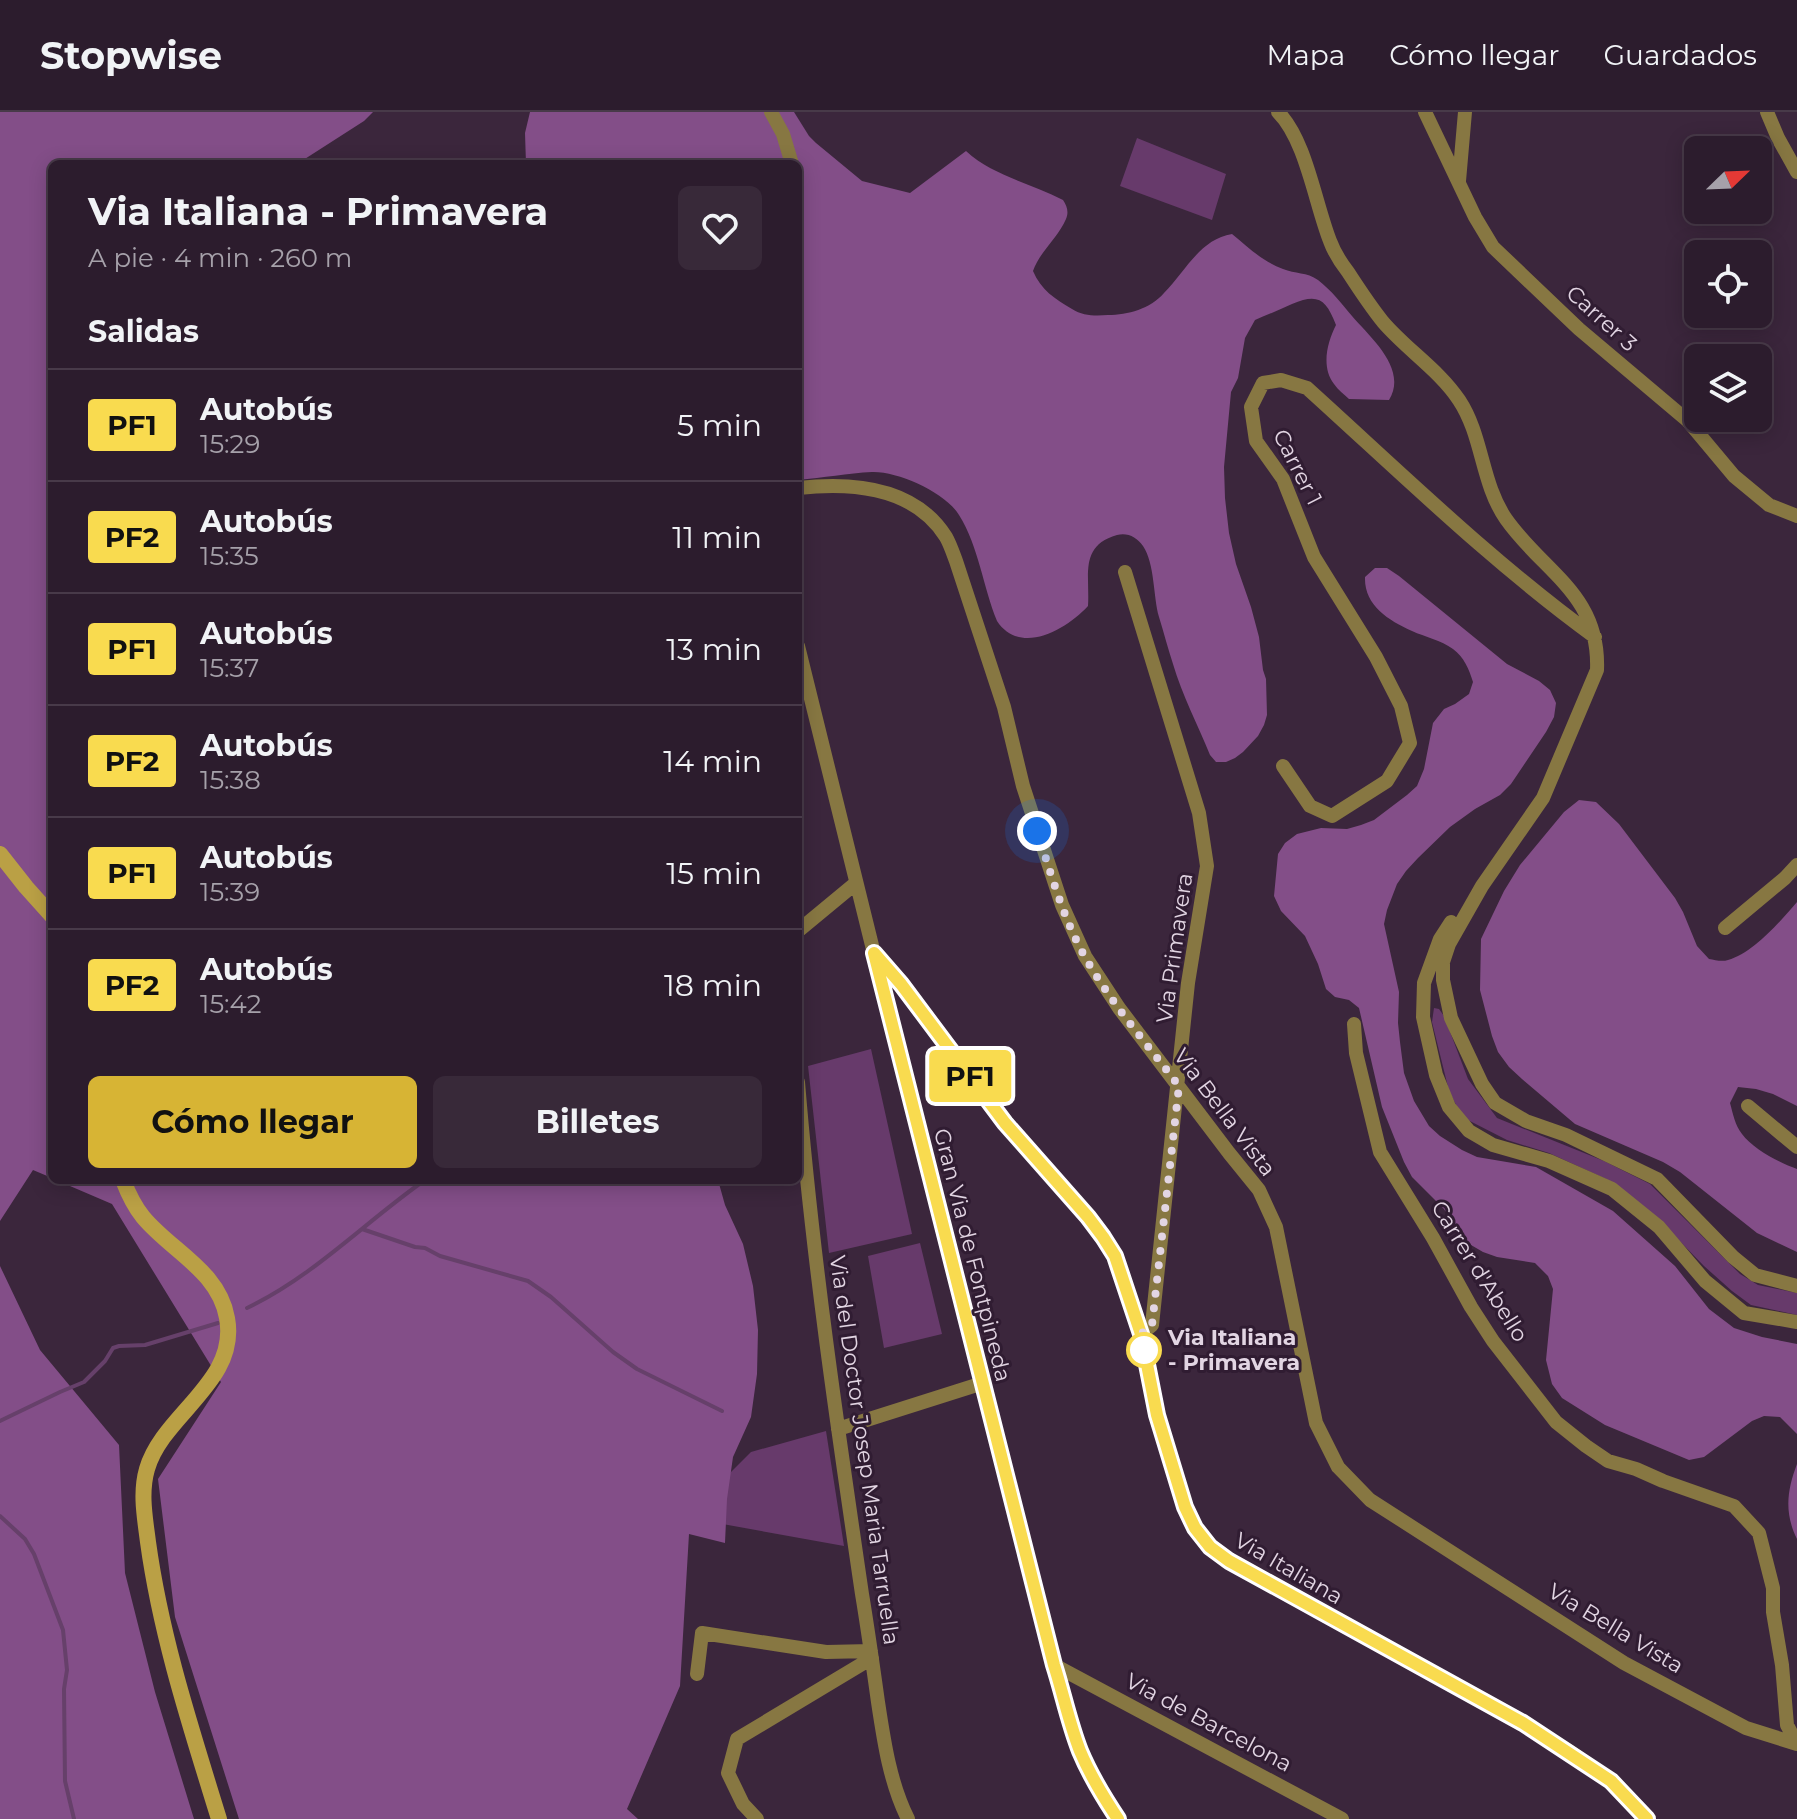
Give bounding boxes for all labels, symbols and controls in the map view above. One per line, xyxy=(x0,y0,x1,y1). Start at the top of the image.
text: Stopwise xyxy=(40,32,222,79)
text: Mapa xyxy=(1266,38,1345,72)
text: Cómo llegar xyxy=(1389,38,1559,72)
text: Guardados xyxy=(1603,38,1757,72)
north arrow xyxy=(1684,136,1772,224)
map controls xyxy=(1684,136,1772,432)
button: heart xyxy=(678,186,762,270)
text: Via Italiana - Primavera xyxy=(88,188,548,235)
button: locate xyxy=(1684,240,1772,328)
text: A pie · 4 min · 260 m xyxy=(88,242,352,274)
street label: Carrer 3 xyxy=(1561,280,1643,357)
text: Salidas xyxy=(88,313,199,350)
button: layers xyxy=(1684,344,1772,432)
text: Autobús xyxy=(200,391,333,428)
text: 5 min xyxy=(677,407,762,444)
text: PF1 xyxy=(107,408,157,442)
street label: Carrer 1 xyxy=(1267,425,1328,510)
text: 15:29 xyxy=(200,428,260,460)
text: Autobús xyxy=(200,503,333,540)
text: 11 min xyxy=(672,519,762,556)
text: PF2 xyxy=(105,520,159,554)
text: 15:35 xyxy=(200,540,259,572)
text: Autobús xyxy=(200,615,333,652)
text: 13 min xyxy=(666,631,762,668)
text: PF1 xyxy=(107,632,157,666)
text: 15:37 xyxy=(200,652,259,684)
text: Autobús xyxy=(200,727,333,764)
text: 14 min xyxy=(663,743,762,780)
text: PF2 xyxy=(105,744,159,778)
text: 15:38 xyxy=(200,764,261,796)
your location xyxy=(1017,811,1057,851)
text: Autobús xyxy=(200,839,333,876)
text: 15 min xyxy=(666,855,762,892)
text: PF1 xyxy=(107,856,157,890)
street label: Via Primavera xyxy=(1151,871,1198,1025)
text: 15:39 xyxy=(200,876,260,908)
text: Autobús xyxy=(200,951,333,988)
text: 18 min xyxy=(664,967,762,1004)
text: PF2 xyxy=(105,968,159,1002)
text: 15:42 xyxy=(200,988,262,1020)
street label: Via Bella Vista xyxy=(1168,1043,1281,1182)
line badge: PF1 xyxy=(924,1050,1016,1102)
text: PF1 xyxy=(945,1059,995,1093)
button: Cómo llegar xyxy=(88,1076,417,1168)
button: Billetes xyxy=(433,1076,762,1168)
street label: Gran Via de Fontpineda xyxy=(928,1126,1017,1385)
street label: Carrer d'Abello xyxy=(1425,1196,1534,1347)
street label: Via del Doctor Josep Maria Tarruella xyxy=(824,1254,905,1647)
place label: Via Italiana - Primavera xyxy=(1167,1324,1300,1376)
marker: Via Italiana - Primavera xyxy=(1127,1333,1161,1367)
street label: Via Italiana xyxy=(1230,1527,1348,1610)
street label: Via Bella Vista xyxy=(1543,1577,1688,1679)
street label: Via de Barcelona xyxy=(1121,1667,1297,1778)

